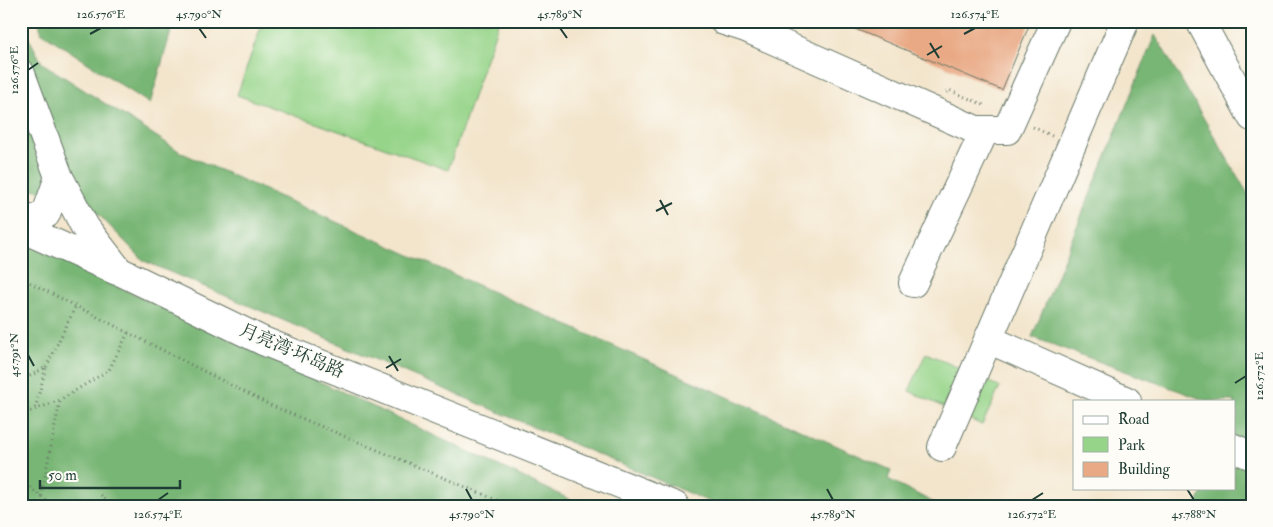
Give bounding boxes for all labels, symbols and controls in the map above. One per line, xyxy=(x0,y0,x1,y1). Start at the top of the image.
text: 126.576°E xyxy=(77,7,125,22)
text: 45.790°N xyxy=(176,7,222,22)
text: 45.789°N xyxy=(537,7,583,22)
text: 126.574°E xyxy=(951,7,1000,22)
text: 126.576°E xyxy=(7,46,22,94)
street label: 月亮湾·环岛路 xyxy=(236,319,348,383)
text: 45.791°N xyxy=(7,333,22,377)
text: 126.572°E xyxy=(1252,352,1267,400)
legend xyxy=(1073,400,1236,490)
text: Road xyxy=(1118,410,1150,429)
text: Park xyxy=(1118,436,1145,455)
scale bar xyxy=(40,457,180,489)
text: Building xyxy=(1118,460,1170,479)
text: 50 m xyxy=(48,466,77,485)
text: 126.574°E xyxy=(134,507,183,522)
text: 45.790°N xyxy=(449,507,495,522)
text: 45.789°N xyxy=(810,507,856,522)
text: 126.572°E xyxy=(1008,507,1056,522)
text: 45.788°N xyxy=(1171,507,1217,522)

